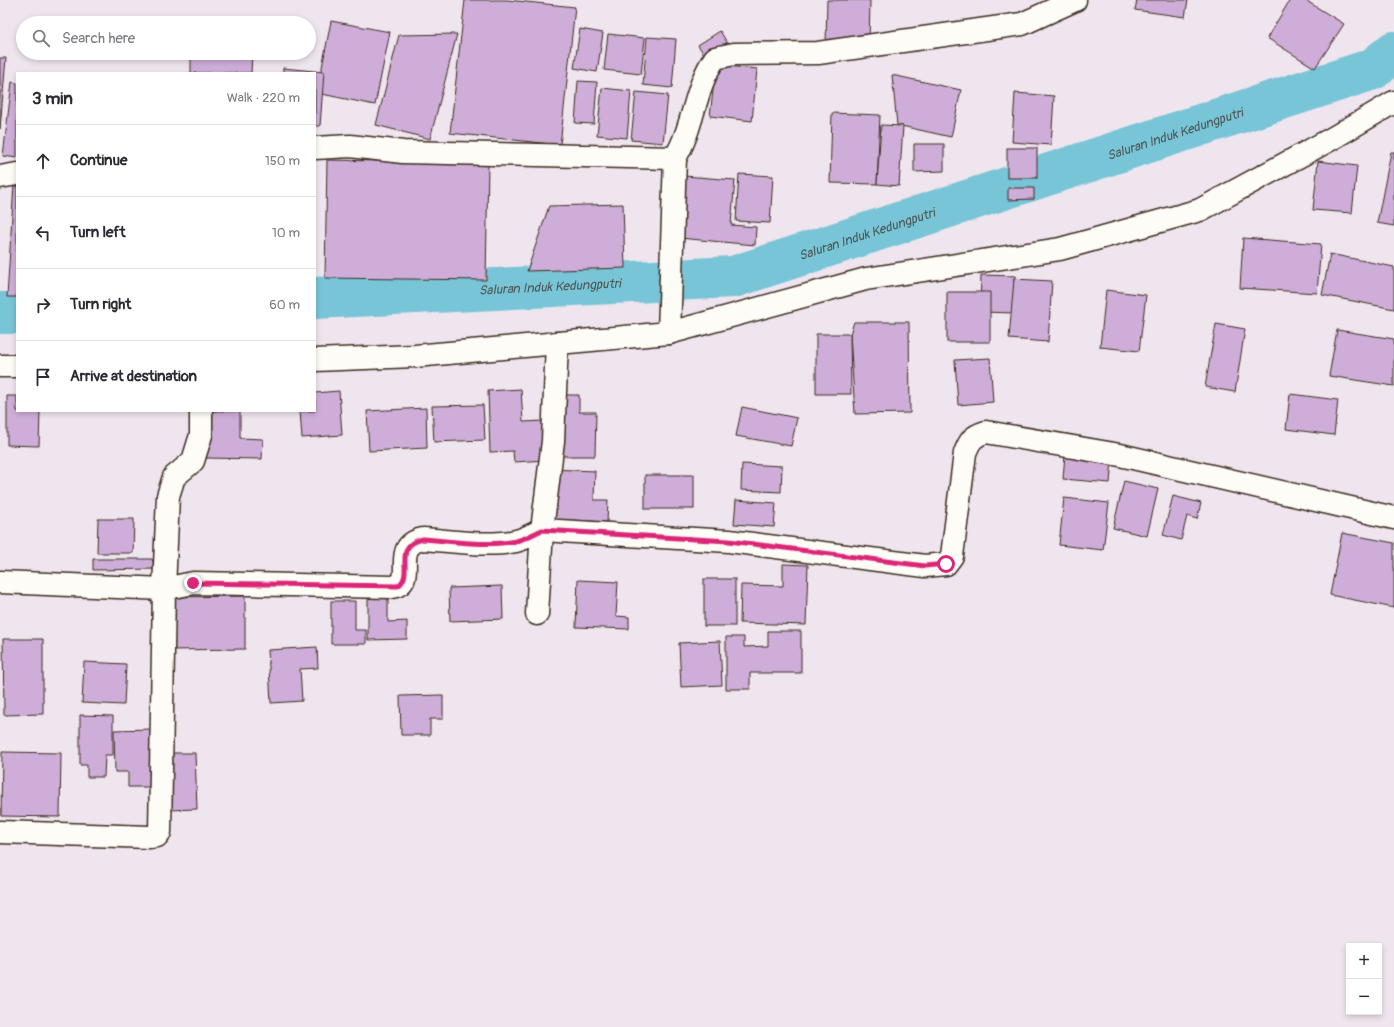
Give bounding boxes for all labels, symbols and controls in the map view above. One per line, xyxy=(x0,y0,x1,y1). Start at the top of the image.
search box xyxy=(16,16,316,60)
icon: search xyxy=(30,27,52,49)
text: Search here xyxy=(62,29,135,48)
text: 3 min xyxy=(32,88,73,109)
text: Walk · 220 m xyxy=(227,90,300,106)
water label: Saluran Induk Kedungputri xyxy=(1105,104,1248,164)
icon: ahead xyxy=(32,150,54,172)
text: Continue xyxy=(70,151,128,170)
text: 150 m xyxy=(265,153,300,169)
water label: Saluran Induk Kedungputri xyxy=(797,204,939,264)
icon: left xyxy=(32,222,54,244)
text: Turn left xyxy=(70,223,126,242)
text: 10 m xyxy=(272,225,300,241)
water label: Saluran Induk Kedungputri xyxy=(478,276,624,299)
icon: right xyxy=(32,294,54,316)
text: Turn right xyxy=(70,295,131,314)
text: 60 m xyxy=(269,297,300,313)
icon: arrive xyxy=(32,366,54,388)
text: Arrive at destination xyxy=(70,367,197,386)
route start xyxy=(937,555,955,573)
route end xyxy=(184,574,202,592)
map controls xyxy=(1346,943,1382,1015)
button: + xyxy=(1346,943,1382,979)
button: − xyxy=(1346,979,1382,1015)

